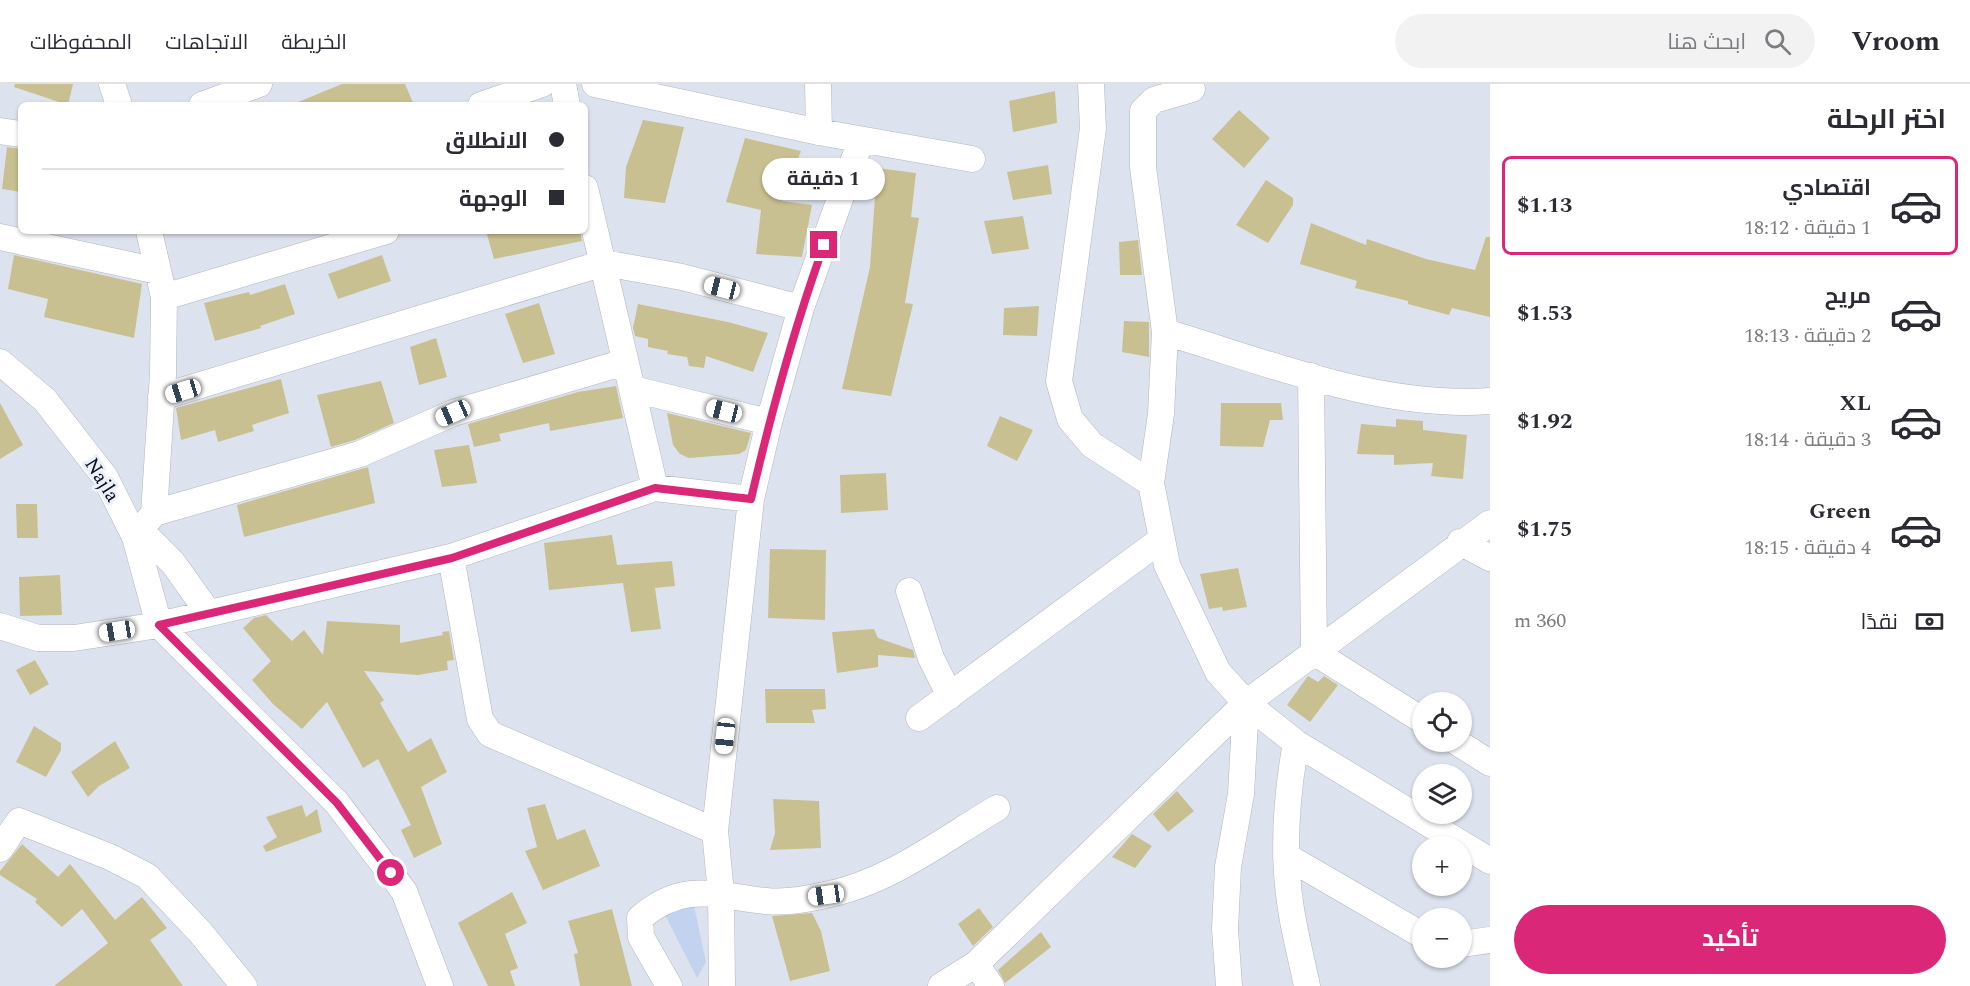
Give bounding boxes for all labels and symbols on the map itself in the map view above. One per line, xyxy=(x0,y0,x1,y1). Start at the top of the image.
callout: 1 دقيقة xyxy=(762,158,886,200)
route end xyxy=(810,231,837,258)
car xyxy=(702,275,742,301)
car xyxy=(163,377,203,405)
car xyxy=(433,397,473,429)
car xyxy=(704,398,744,424)
street label: Najla xyxy=(77,452,127,508)
car xyxy=(98,619,136,643)
car xyxy=(714,717,736,755)
route start xyxy=(377,859,404,886)
car xyxy=(807,884,845,906)

